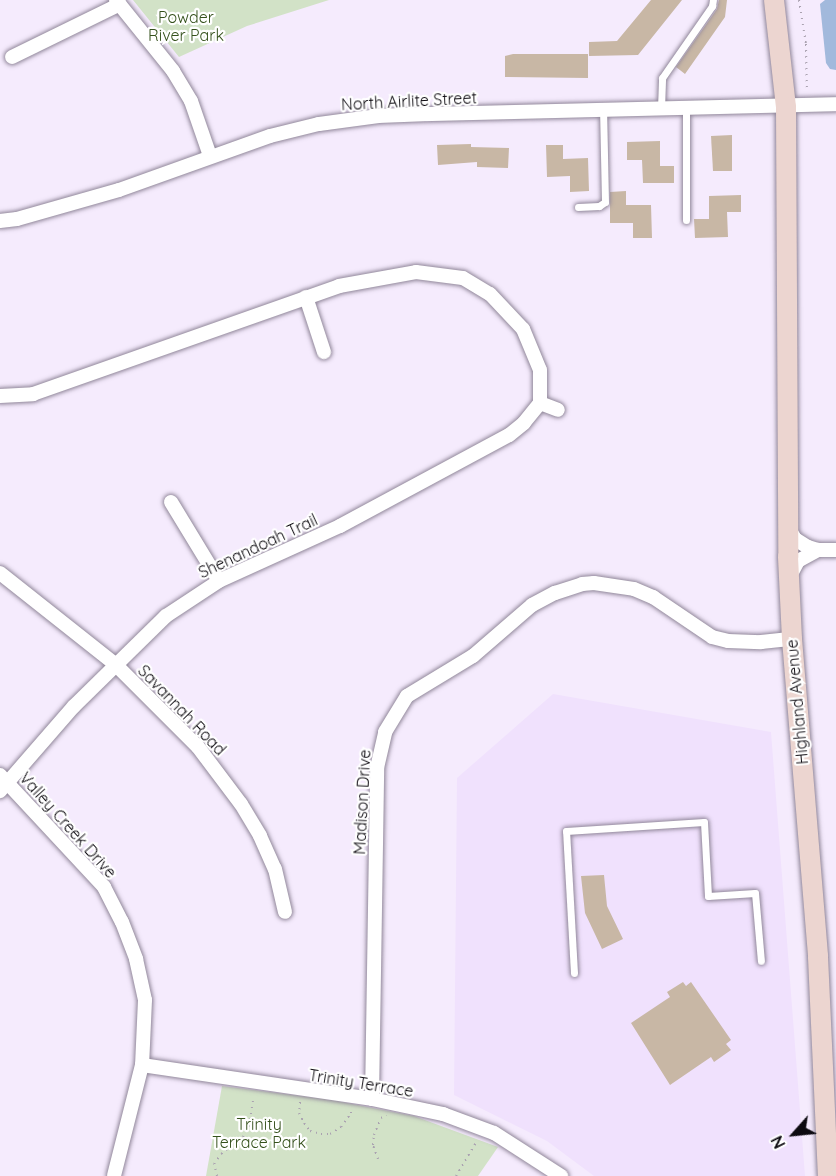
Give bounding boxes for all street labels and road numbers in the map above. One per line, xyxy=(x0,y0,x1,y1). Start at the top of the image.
street label: North Airlite Street xyxy=(341,88,477,114)
street label: Shenandoah Trail xyxy=(195,510,321,582)
street label: Highland Avenue xyxy=(782,639,812,765)
street label: Savannah Road xyxy=(134,661,230,759)
street label: Madison Drive xyxy=(350,749,374,855)
street label: Valley Creek Drive xyxy=(16,768,120,882)
street label: Trinity Terrace xyxy=(307,1065,415,1101)

